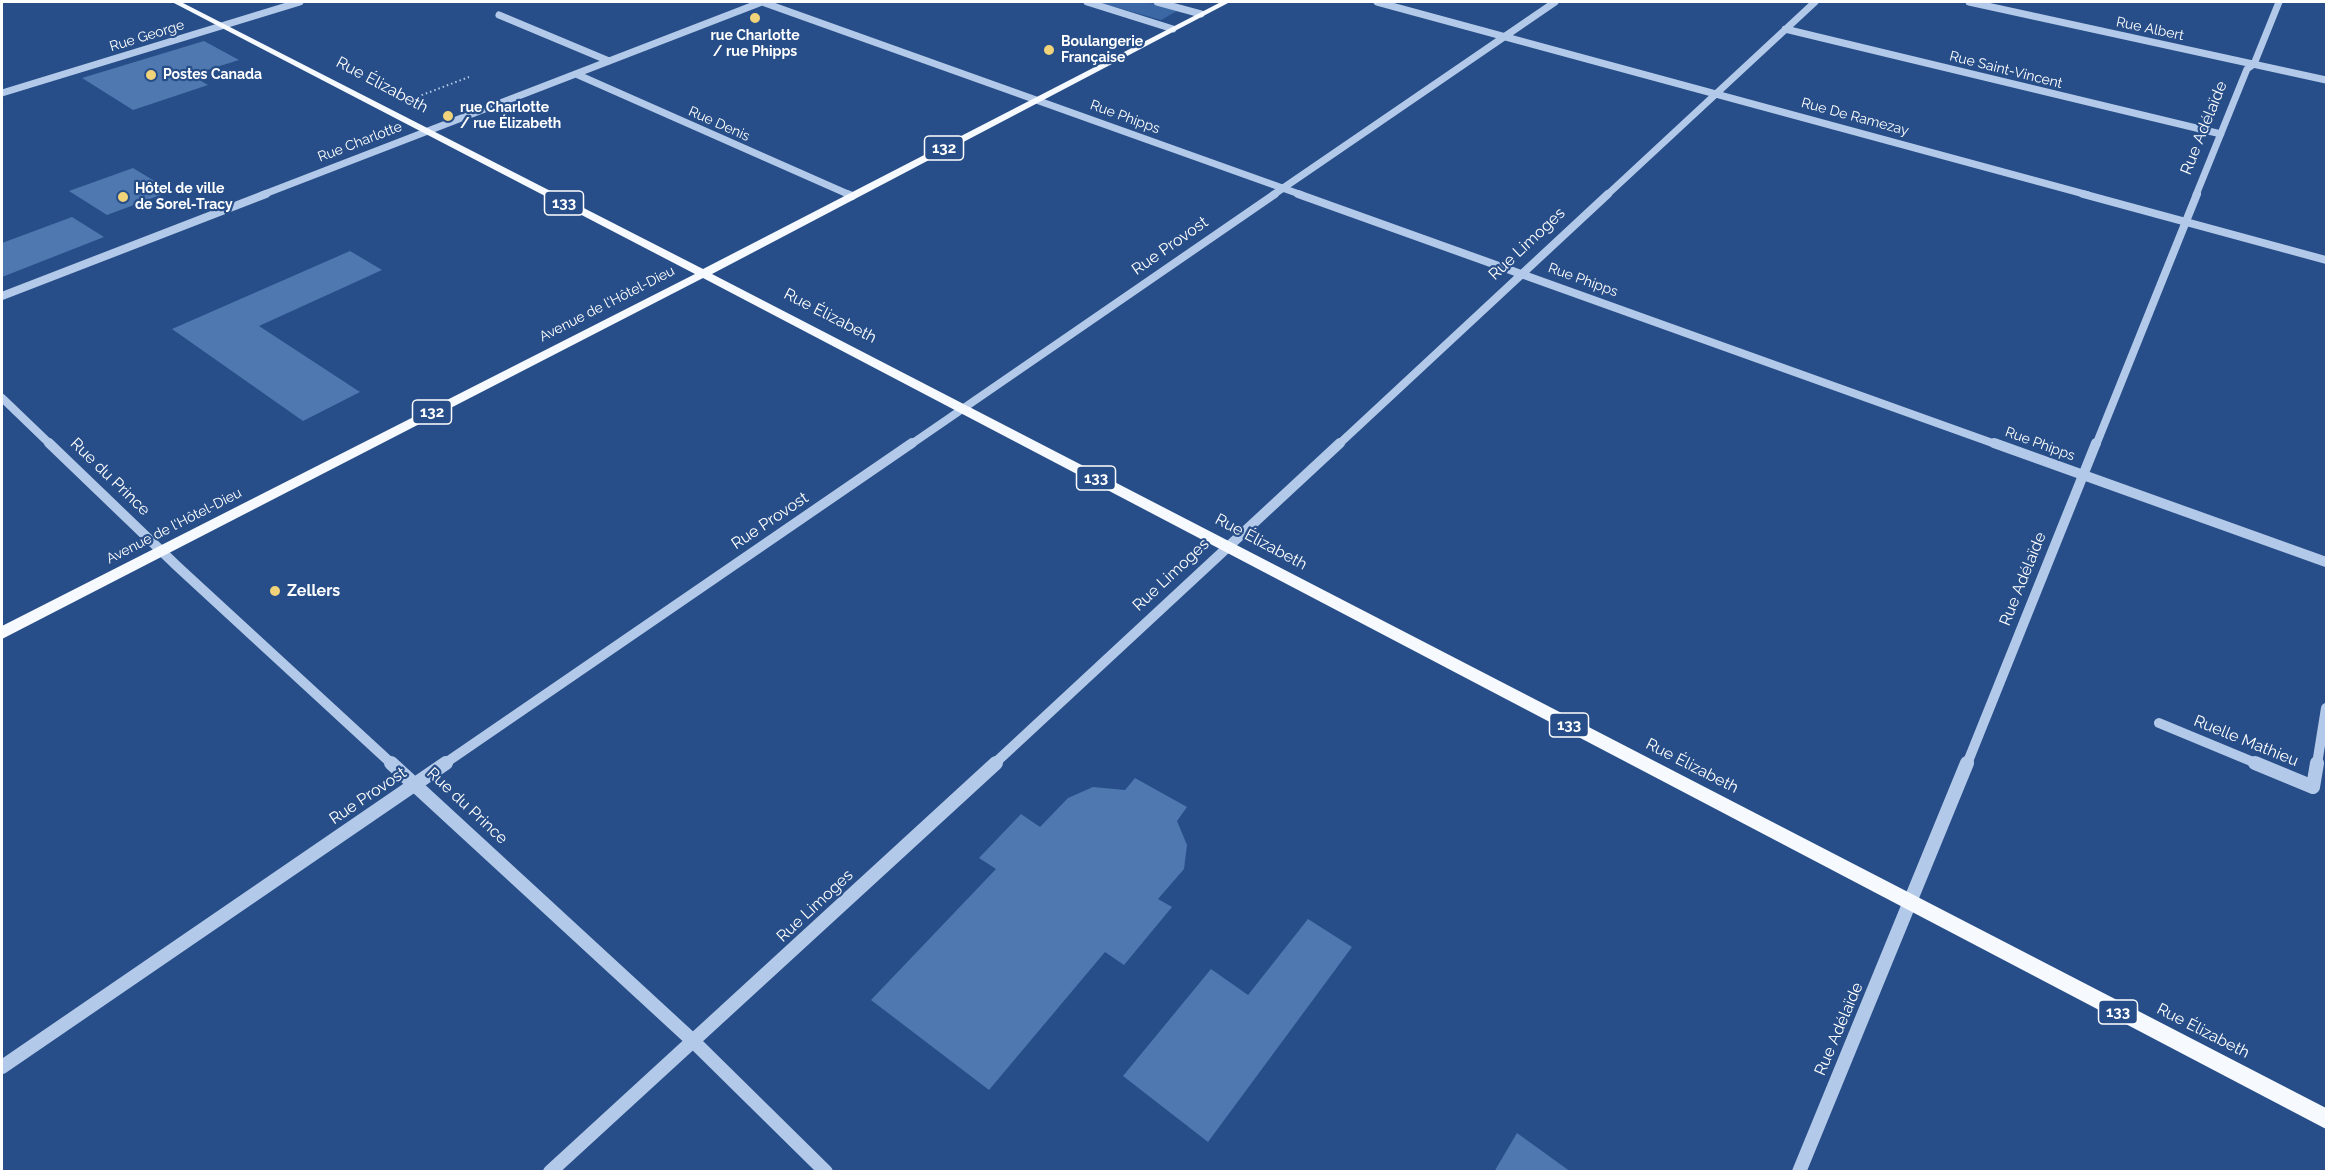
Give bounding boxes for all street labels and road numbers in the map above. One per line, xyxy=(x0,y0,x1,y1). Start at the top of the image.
street label: Rue Albert xyxy=(2115,14,2185,44)
street label: Rue George xyxy=(108,17,186,55)
street label: Rue Saint-Vincent xyxy=(1948,48,2064,92)
street label: Rue Élizabeth xyxy=(333,53,431,117)
street label: Rue Adélaïde xyxy=(2177,78,2231,178)
street label: Rue De Ramezay xyxy=(1799,95,1911,139)
street label: Rue Phipps xyxy=(1088,97,1162,137)
street label: Rue Denis xyxy=(686,103,752,145)
street label: Rue Charlotte xyxy=(315,118,405,166)
road number: 132 xyxy=(924,136,964,160)
road number: 133 xyxy=(544,191,584,215)
street label: Rue Limoges xyxy=(1485,204,1569,284)
street label: Rue Provost xyxy=(1128,213,1212,279)
street label: Rue Phipps xyxy=(1546,260,1620,300)
street label: Avenue de l'Hôtel-Dieu xyxy=(536,263,678,345)
street label: Rue Élizabeth xyxy=(780,284,880,348)
road number: 132 xyxy=(412,400,452,424)
street label: Rue Phipps xyxy=(2003,424,2077,464)
street label: Rue du Prince xyxy=(66,434,154,520)
road number: 133 xyxy=(1076,466,1116,490)
street label: Avenue de l'Hôtel-Dieu xyxy=(103,485,245,567)
street label: Rue Provost xyxy=(728,488,812,554)
street label: Rue Élizabeth xyxy=(1212,510,1310,574)
street label: Rue Adélaïde xyxy=(1996,529,2050,629)
street label: Rue Limoges xyxy=(1129,535,1213,615)
street label: Ruelle Mathieu xyxy=(2191,711,2301,771)
road number: 133 xyxy=(1550,713,1588,737)
street label: Rue Élizabeth xyxy=(1642,734,1742,798)
street label: Rue Provost xyxy=(326,763,410,829)
street label: Rue du Prince xyxy=(423,764,511,848)
street label: Rue Limoges xyxy=(773,866,857,946)
street label: Rue Adélaïde xyxy=(1811,980,1867,1078)
street label: Rue Élizabeth xyxy=(2153,999,2253,1063)
road number: 133 xyxy=(2098,1000,2138,1024)

